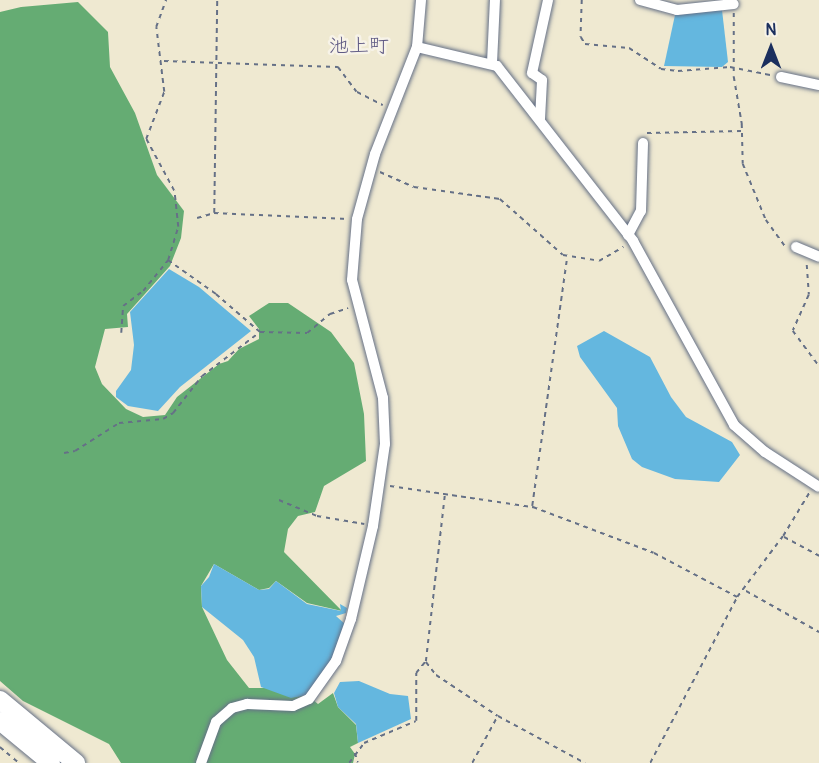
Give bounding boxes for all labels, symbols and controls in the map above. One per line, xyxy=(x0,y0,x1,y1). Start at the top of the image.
north arrow xyxy=(741,18,801,78)
text: N xyxy=(766,20,776,40)
district label: 池上町 xyxy=(329,33,389,57)

